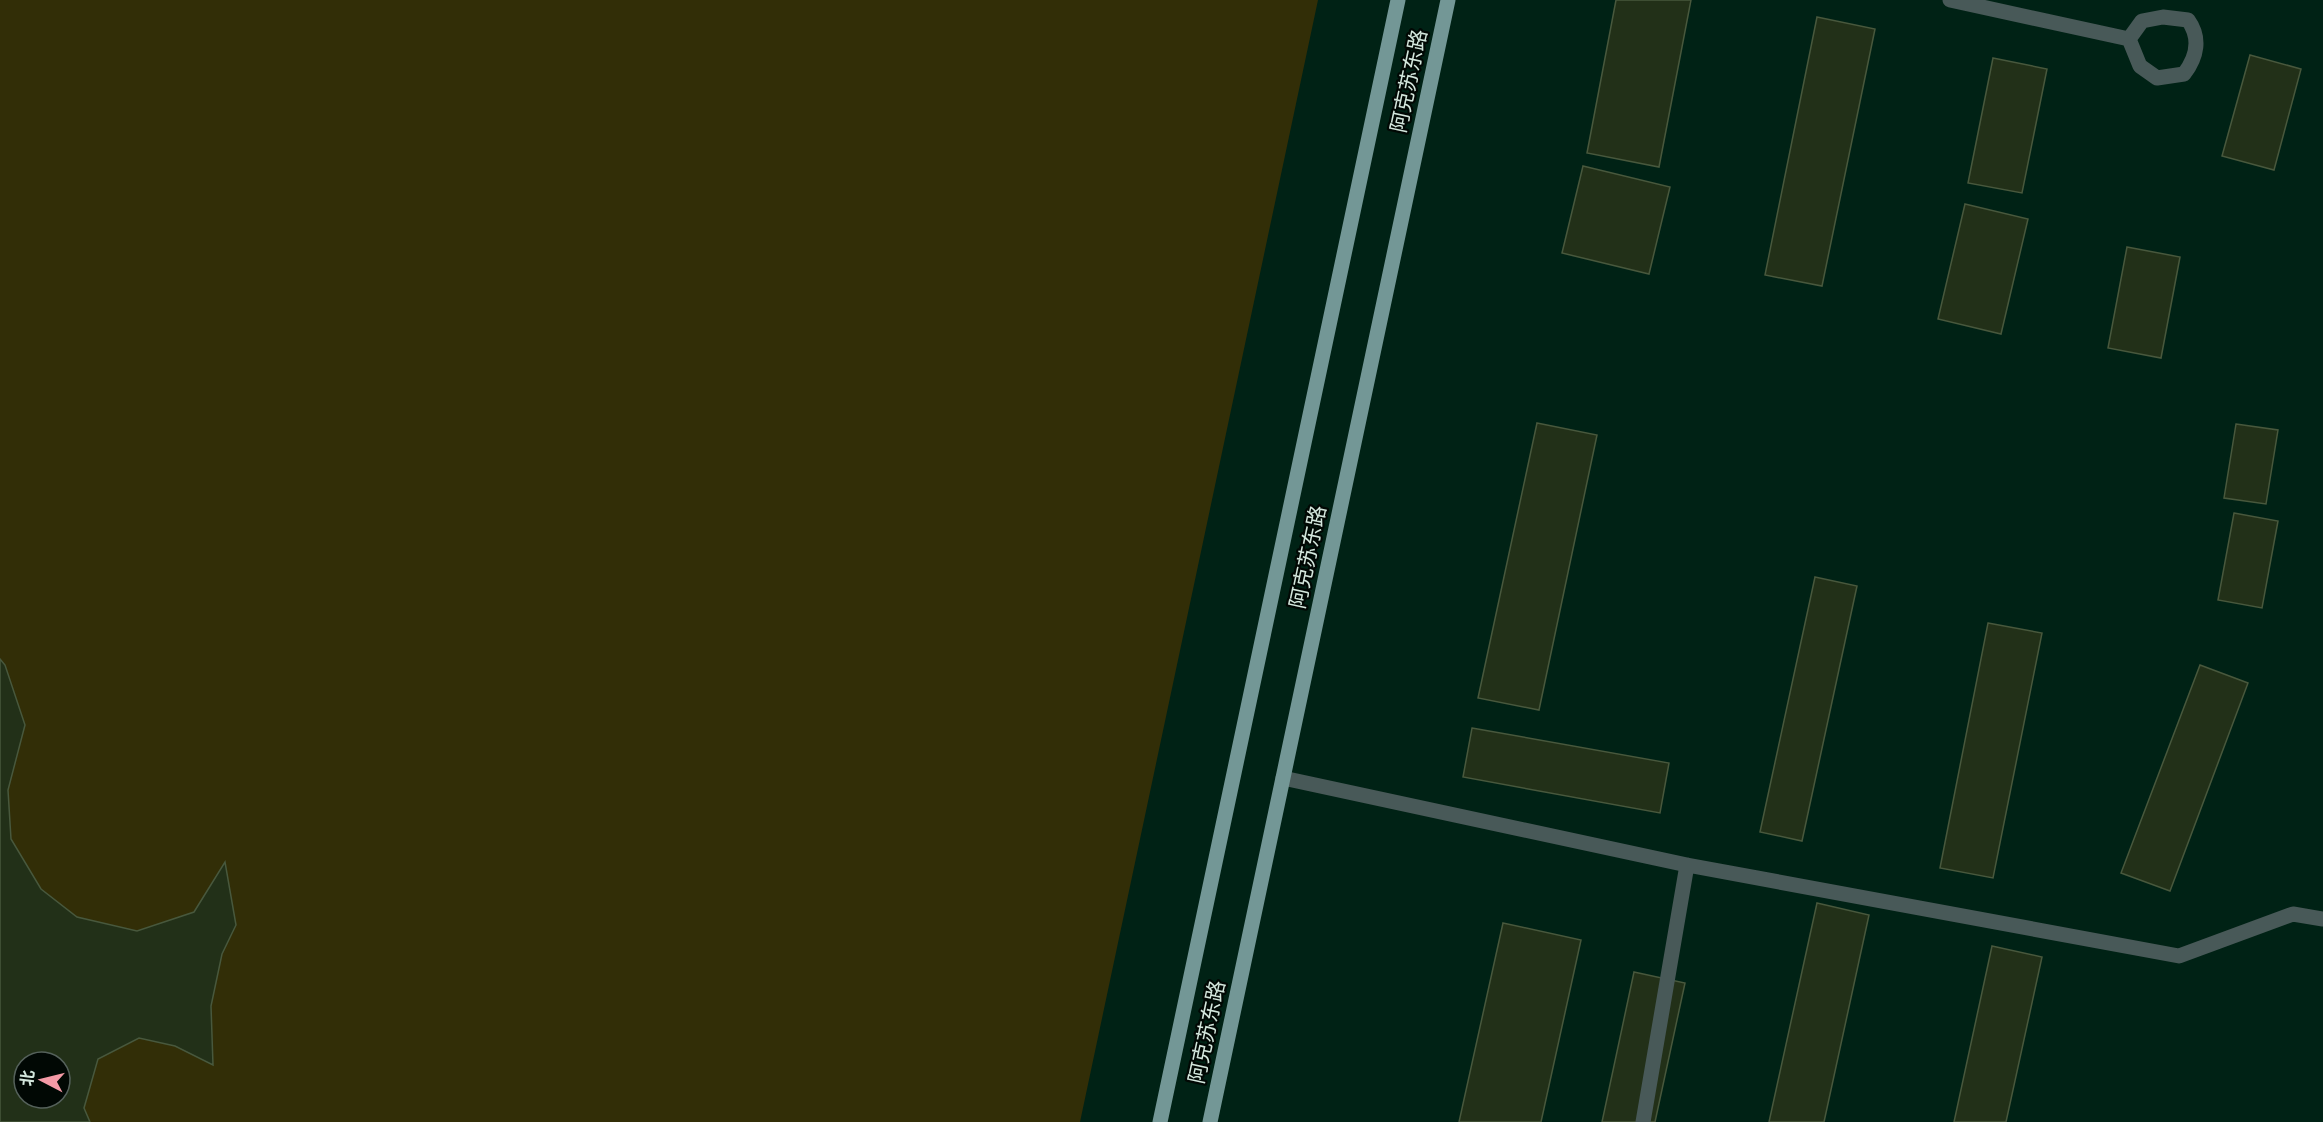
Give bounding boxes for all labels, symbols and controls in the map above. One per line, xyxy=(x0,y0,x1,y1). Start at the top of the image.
street label: 阿克苏东路 xyxy=(1384,27,1431,135)
street label: 阿克苏东路 xyxy=(1283,503,1330,611)
street label: 阿克苏东路 xyxy=(1182,978,1229,1086)
north arrow xyxy=(12,1050,72,1110)
text: 北 xyxy=(16,1069,37,1087)

